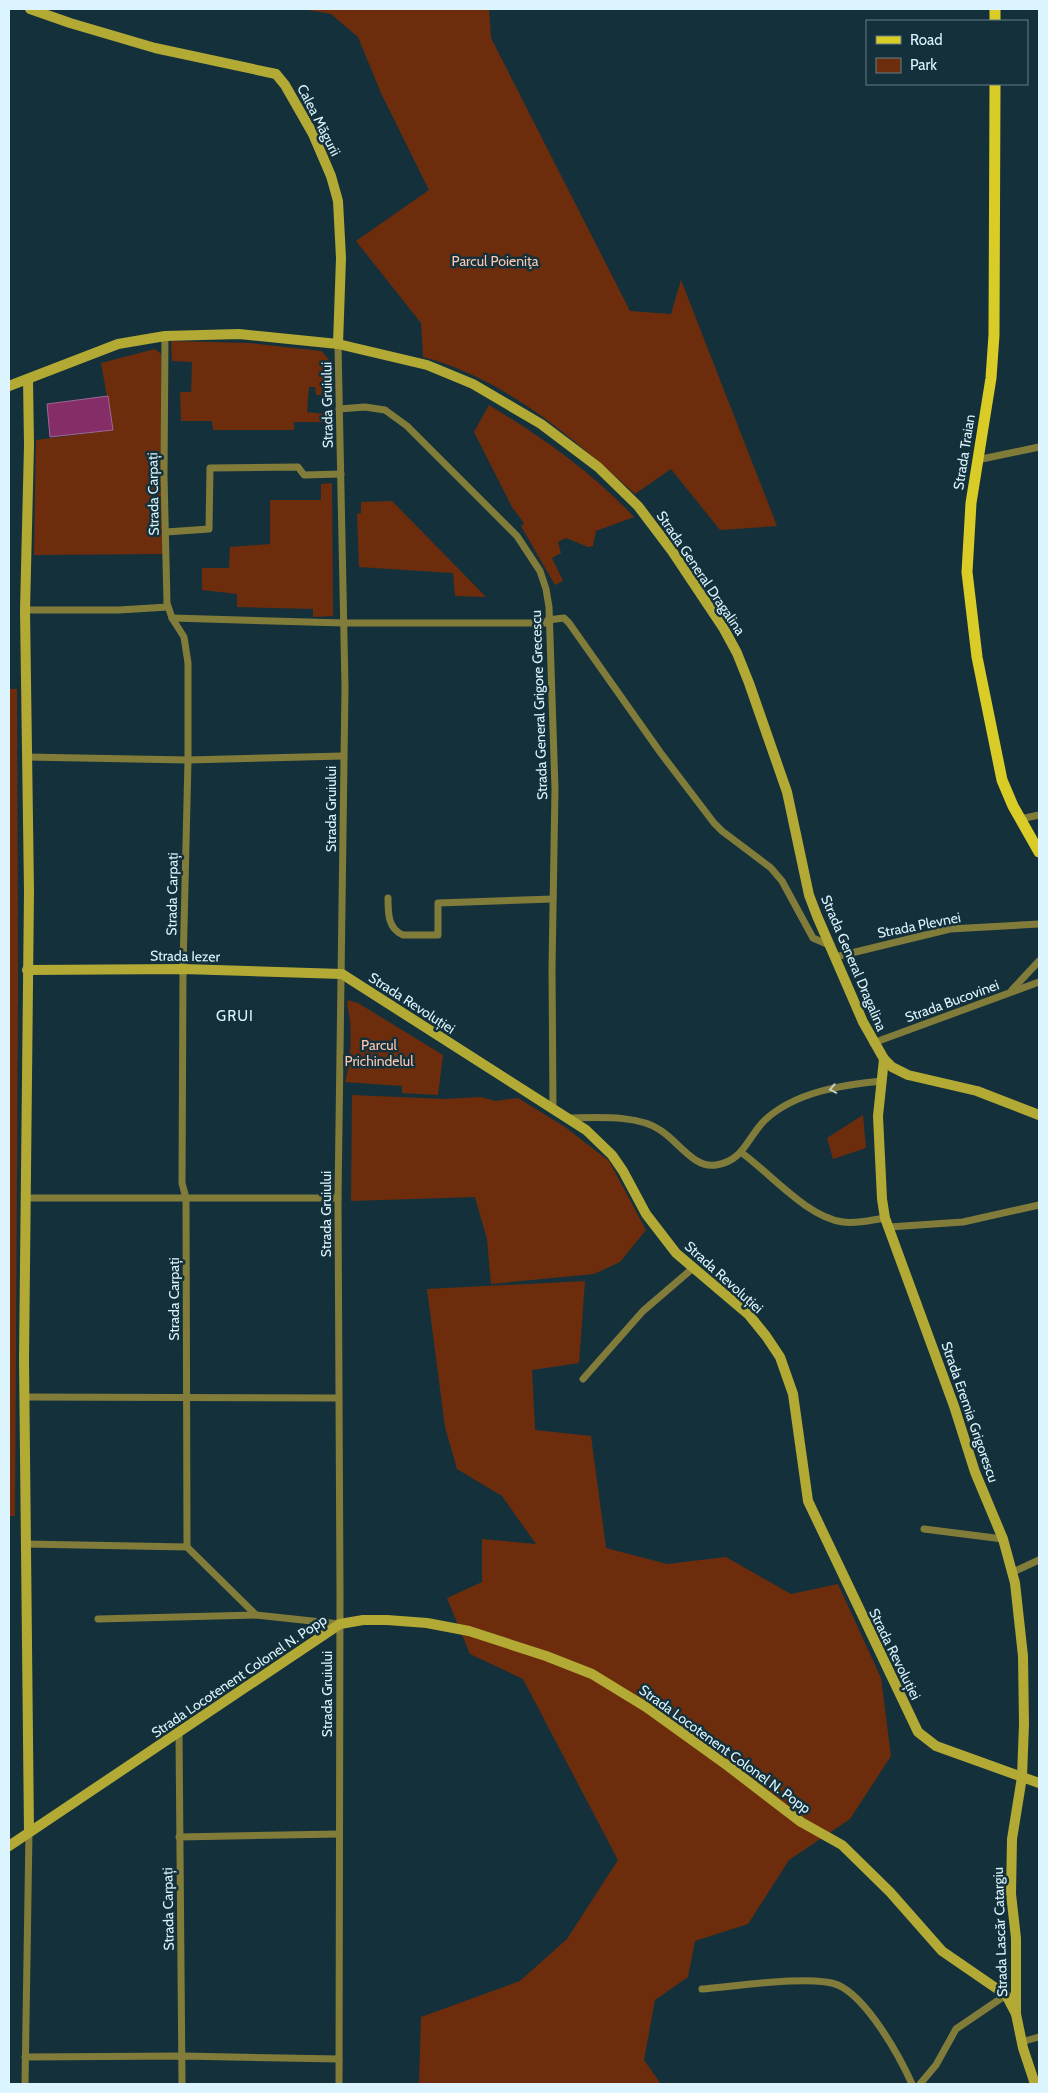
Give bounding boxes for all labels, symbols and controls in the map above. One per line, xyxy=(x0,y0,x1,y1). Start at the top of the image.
legend xyxy=(866,20,1028,85)
text: Road xyxy=(910,31,943,49)
text: Park xyxy=(910,56,937,74)
street label: Calea Măgurii xyxy=(293,81,345,159)
park label: Parcul Poieniţa xyxy=(452,252,539,270)
street label: Strada Gruiului xyxy=(317,362,337,448)
street label: Strada Traian xyxy=(949,413,979,491)
street label: Strada Carpați xyxy=(143,452,163,536)
street label: Strada General Dragalina xyxy=(653,507,749,639)
street label: Strada General Grigore Grecescu xyxy=(527,610,551,800)
street label: Strada Gruiului xyxy=(322,766,340,852)
street label: Strada Carpați xyxy=(162,852,182,936)
street label: Strada General Dragalina xyxy=(817,892,891,1034)
street label: Strada Plevnei xyxy=(876,908,962,942)
street label: Strada Iezer xyxy=(150,946,221,966)
street label: Strada Revoluției xyxy=(365,968,459,1038)
street label: Strada Bucovinei xyxy=(903,976,1001,1026)
district label: GRUI xyxy=(216,1007,254,1025)
park label: Parcul Prichindelul xyxy=(345,1036,414,1070)
one-way arrow xyxy=(829,1083,838,1093)
street label: Strada Gruiului xyxy=(317,1171,335,1257)
street label: Strada Revoluției xyxy=(681,1237,767,1317)
street label: Strada Carpați xyxy=(165,1257,183,1341)
street label: Strada Eremia Grigorescu xyxy=(937,1339,1003,1485)
street label: Strada Revoluției xyxy=(865,1605,925,1703)
street label: Strada Locotenent Colonel N. Popp xyxy=(148,1610,330,1742)
street label: Strada Gruiului xyxy=(318,1651,336,1737)
street label: Strada Locotenent Colonel N. Popp xyxy=(636,1681,814,1817)
street label: Strada Carpați xyxy=(158,1867,178,1951)
street label: Strada Lascăr Catargiu xyxy=(989,1867,1011,1997)

